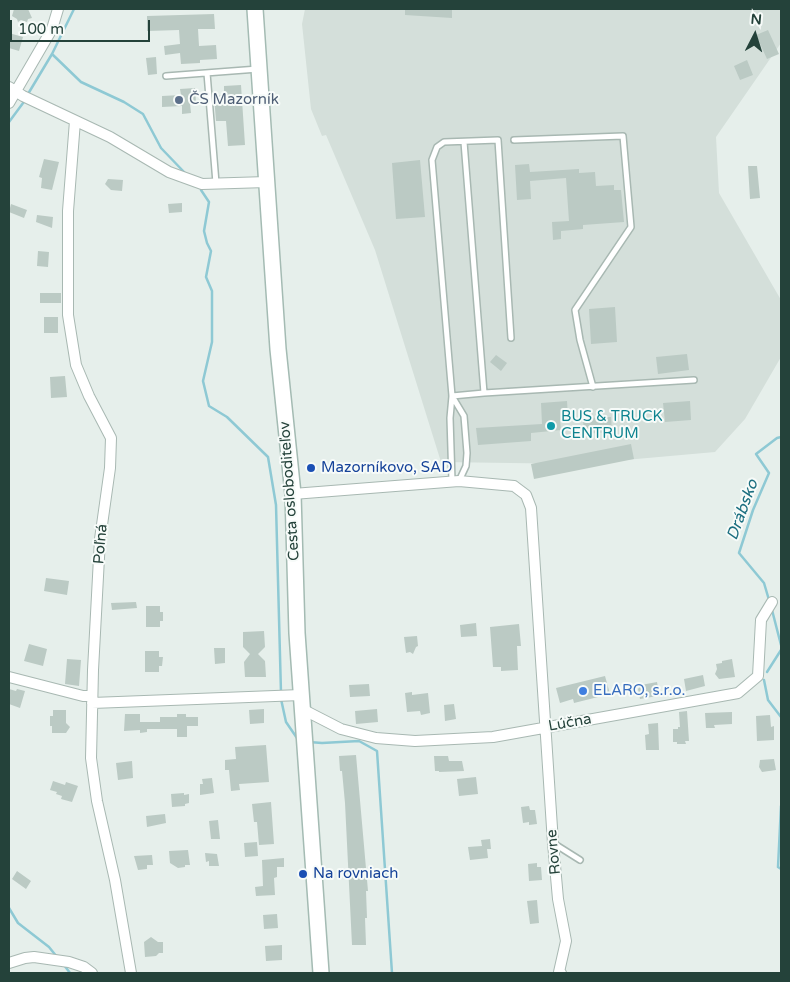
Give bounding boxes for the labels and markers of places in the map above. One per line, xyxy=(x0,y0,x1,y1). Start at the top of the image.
place label: ČS Mazorník xyxy=(189,91,279,109)
marker: ČS Mazorník xyxy=(173,94,185,106)
place label: BUS & TRUCK CENTRUM xyxy=(561,408,662,443)
marker: BUS & TRUCK CENTRUM xyxy=(545,420,557,432)
place label: Mazorníkovo, SAD xyxy=(321,459,452,477)
marker: Mazorníkovo, SAD xyxy=(305,462,317,474)
place label: ELARO, s.r.o. xyxy=(593,682,685,700)
marker: ELARO, s.r.o. xyxy=(577,685,589,697)
place label: Na rovniach xyxy=(313,865,398,883)
marker: Na rovniach xyxy=(297,868,309,880)

